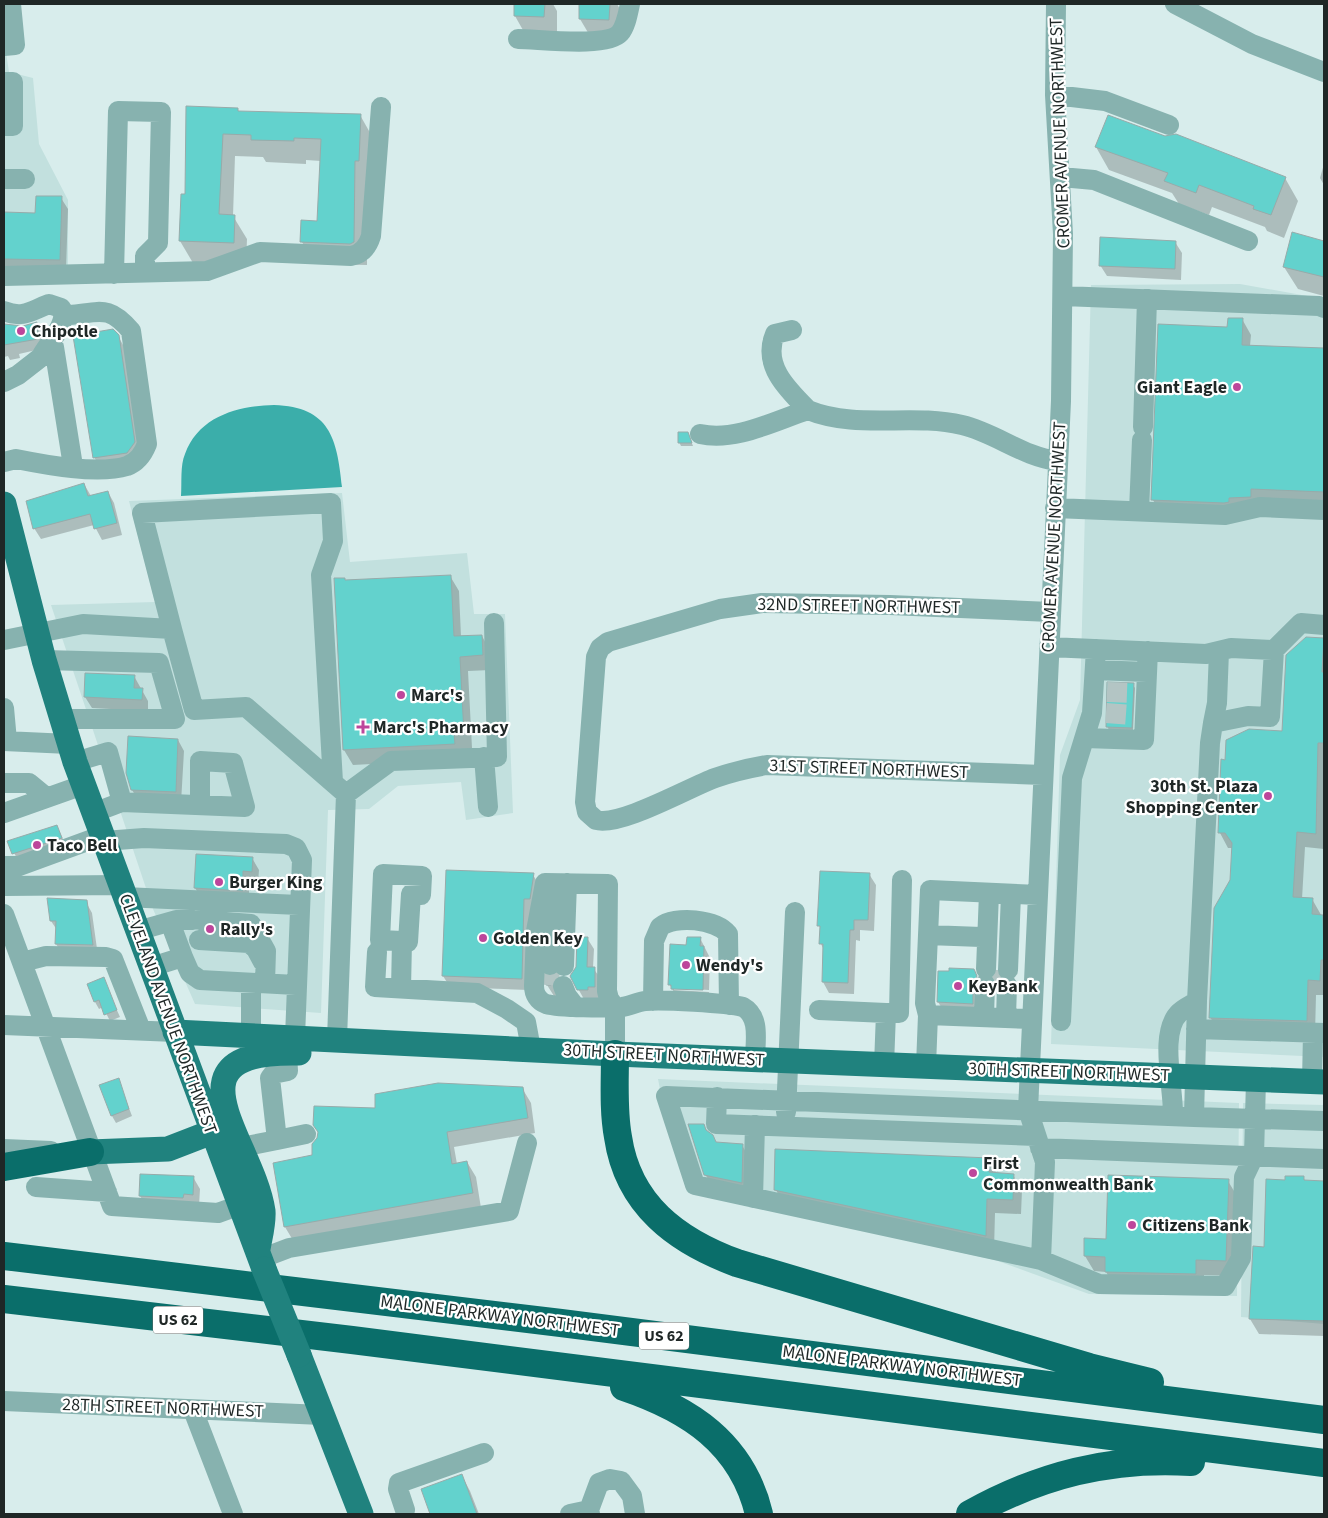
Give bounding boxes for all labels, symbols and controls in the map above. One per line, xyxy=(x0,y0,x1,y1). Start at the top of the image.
street label: CROMER AVENUE NORTHWEST xyxy=(1043,17,1077,249)
place label: Chipotle xyxy=(31,319,98,344)
marker: Chipotle xyxy=(15,325,27,337)
place label: Giant Eagle xyxy=(1137,375,1227,400)
marker: Giant Eagle xyxy=(1231,381,1243,393)
street label: CROMER AVENUE NORTHWEST xyxy=(1035,421,1073,653)
street label: 32ND STREET NORTHWEST xyxy=(757,592,961,620)
place label: Marc's xyxy=(411,683,463,708)
marker: Marc's xyxy=(395,689,407,701)
place label: Marc's Pharmacy xyxy=(373,715,509,740)
marker: Marc's Pharmacy xyxy=(357,721,369,733)
street label: 31ST STREET NORTHWEST xyxy=(769,753,969,785)
place label: 30th St. Plaza Shopping Center xyxy=(1125,774,1259,820)
marker: 30th St. Plaza Shopping Center xyxy=(1262,790,1274,802)
place label: Taco Bell xyxy=(47,833,117,858)
marker: Taco Bell xyxy=(31,839,43,851)
place label: Burger King xyxy=(229,870,323,895)
marker: Burger King xyxy=(213,876,225,888)
street label: CLEVELAND AVENUE NORTHWEST xyxy=(113,890,223,1138)
place label: Rally's xyxy=(220,917,273,942)
marker: Rally's xyxy=(204,923,216,935)
place label: Golden Key xyxy=(493,926,583,951)
marker: Golden Key xyxy=(477,932,489,944)
place label: Wendy's xyxy=(696,953,763,978)
marker: Wendy's xyxy=(680,959,692,971)
place label: KeyBank xyxy=(968,974,1038,999)
marker: KeyBank xyxy=(952,980,964,992)
street label: 30TH STREET NORTHWEST xyxy=(563,1037,766,1073)
street label: 30TH STREET NORTHWEST xyxy=(968,1056,1171,1088)
place label: First Commonwealth Bank xyxy=(983,1151,1154,1197)
marker: First Commonwealth Bank xyxy=(967,1167,979,1179)
place label: Citizens Bank xyxy=(1142,1213,1249,1238)
marker: Citizens Bank xyxy=(1126,1219,1138,1231)
street label: MALONE PARKWAY NORTHWEST xyxy=(379,1289,621,1343)
road number: US 62 xyxy=(153,1306,203,1334)
road number: US 62 xyxy=(639,1322,689,1350)
street label: MALONE PARKWAY NORTHWEST xyxy=(781,1339,1023,1393)
street label: 28TH STREET NORTHWEST xyxy=(62,1392,265,1424)

